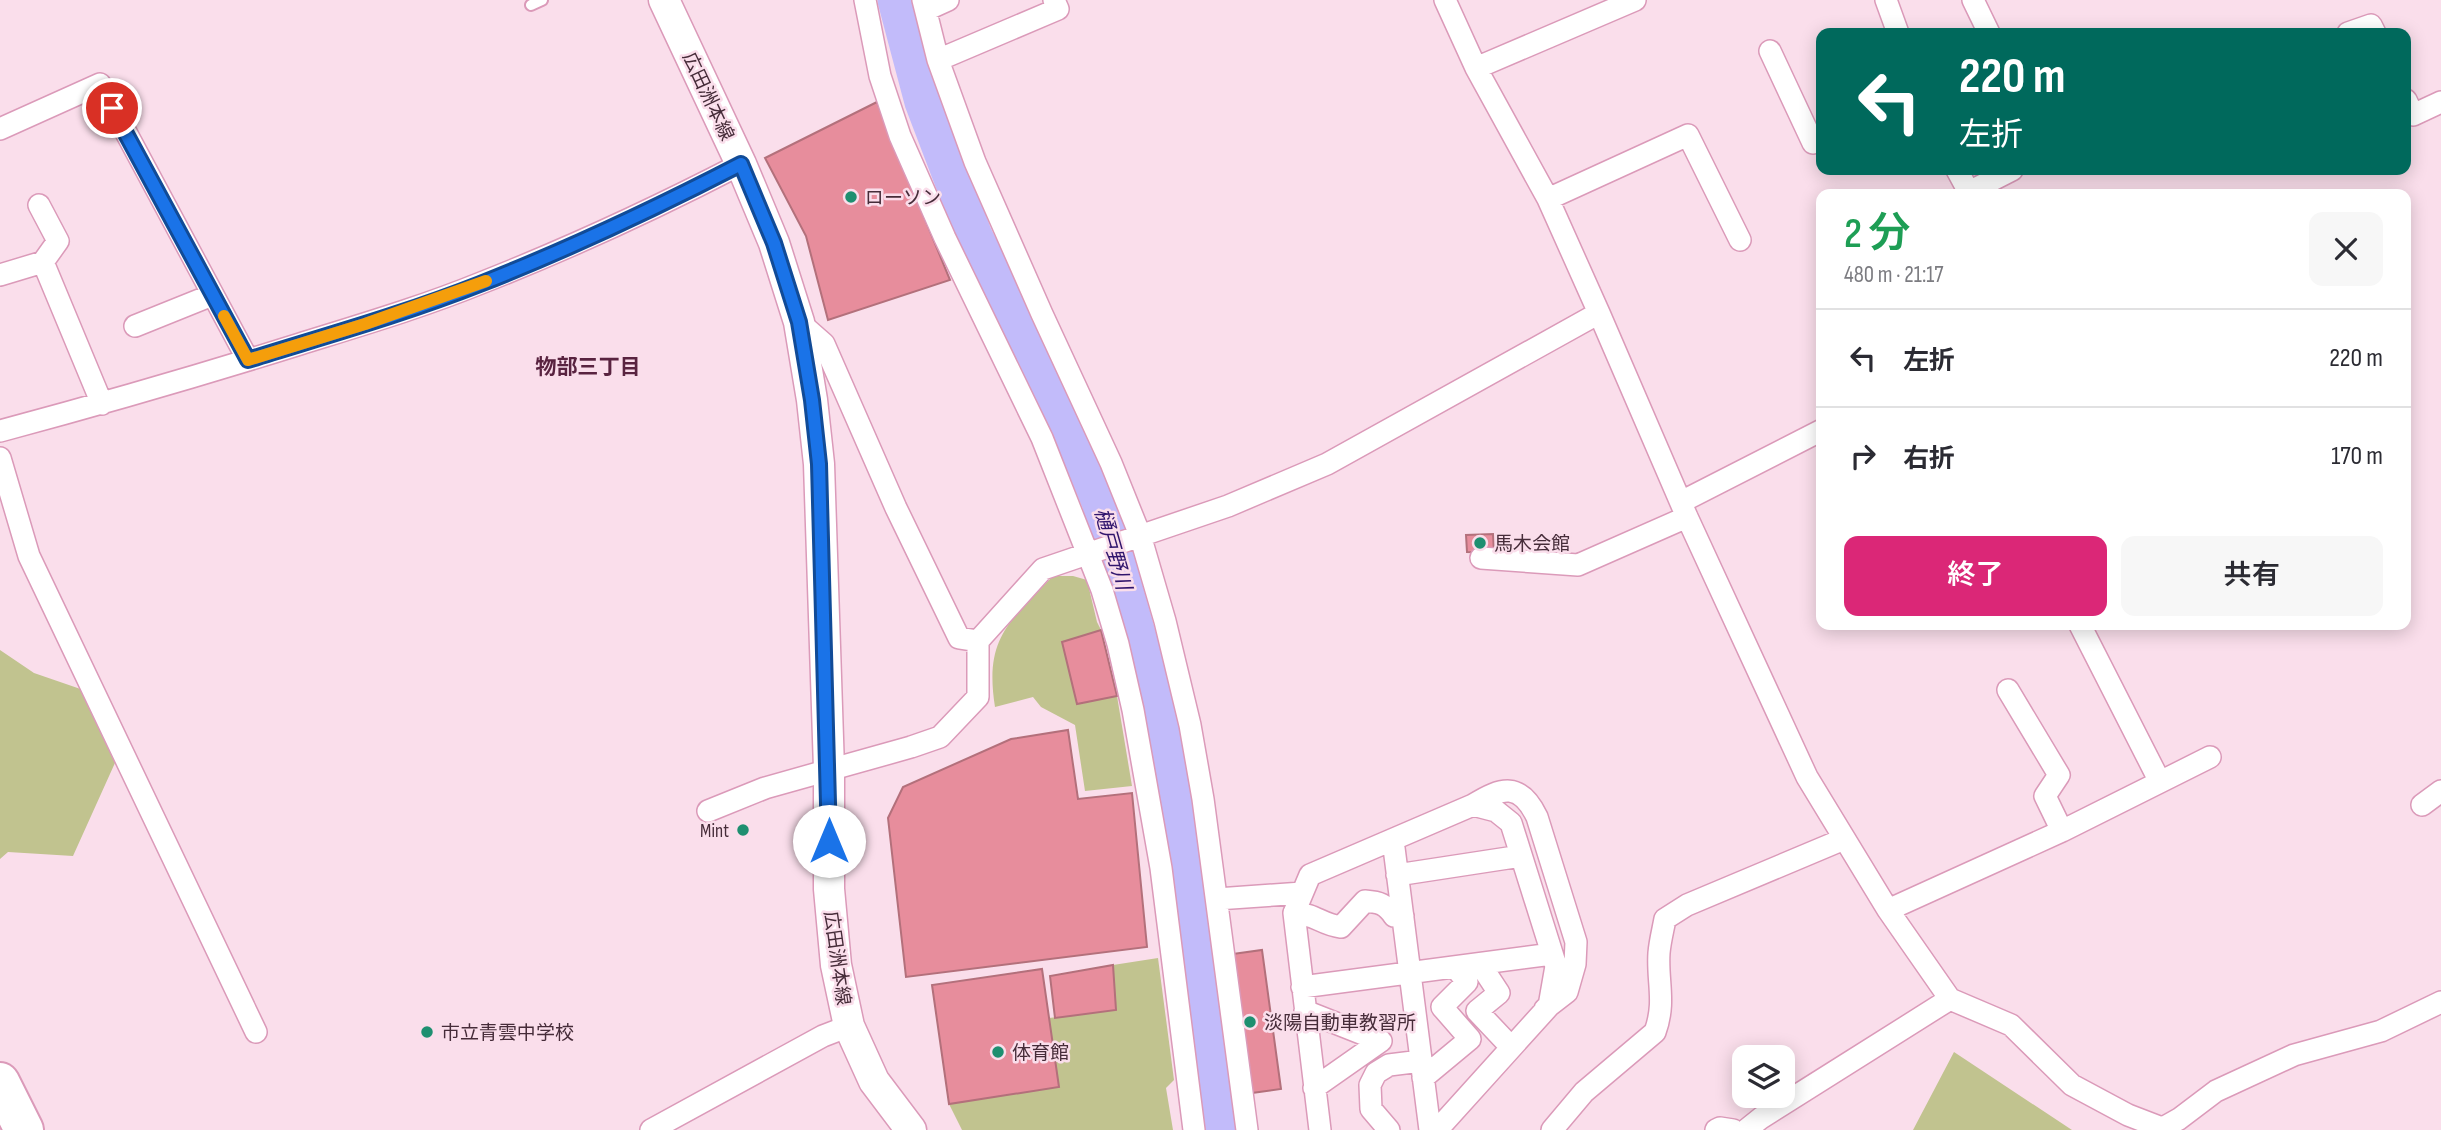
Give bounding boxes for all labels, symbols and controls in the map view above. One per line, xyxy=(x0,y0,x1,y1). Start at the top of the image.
text: 220 m xyxy=(1959,48,2065,107)
street label: 広田洲本線 xyxy=(677,49,738,145)
icon: left xyxy=(1844,56,1935,147)
pin xyxy=(82,78,142,138)
icon: arrive xyxy=(93,89,131,127)
text: 左折 xyxy=(1959,116,2023,155)
place label: ローソン xyxy=(865,187,941,210)
marker: ローソン xyxy=(843,189,859,205)
text: 2 分 xyxy=(1844,209,1911,260)
button: close xyxy=(2309,212,2383,286)
text: 480 m · 21:17 xyxy=(1844,261,1943,289)
icon: left xyxy=(1844,339,1882,377)
text: 220 m xyxy=(2329,343,2383,374)
text: 左折 xyxy=(1903,346,1955,377)
district label: 物部三丁目 xyxy=(536,355,641,380)
icon: right xyxy=(1844,437,1882,475)
text: 170 m xyxy=(2331,441,2383,472)
text: 右折 xyxy=(1903,444,1955,475)
water label: 樋戸野川 xyxy=(1089,505,1137,595)
place label: 馬木会館 xyxy=(1494,533,1570,556)
marker: 馬木会館 xyxy=(1472,535,1488,551)
button: 終了 xyxy=(1844,536,2107,616)
button: 共有 xyxy=(2121,536,2383,616)
position arrow xyxy=(792,804,866,878)
place label: Mint xyxy=(700,820,729,843)
marker: Mint xyxy=(735,822,751,838)
street label: 広田洲本線 xyxy=(819,910,855,1007)
place label: 淡陽自動車教習所 xyxy=(1264,1012,1416,1035)
marker: 淡陽自動車教習所 xyxy=(1242,1014,1258,1030)
place label: 市立青雲中学校 xyxy=(441,1022,574,1045)
marker: 市立青雲中学校 xyxy=(419,1024,435,1040)
place label: 体育館 xyxy=(1012,1042,1069,1065)
marker: 体育館 xyxy=(990,1044,1006,1060)
map controls xyxy=(1732,1045,1795,1108)
button: layers xyxy=(1732,1045,1795,1108)

